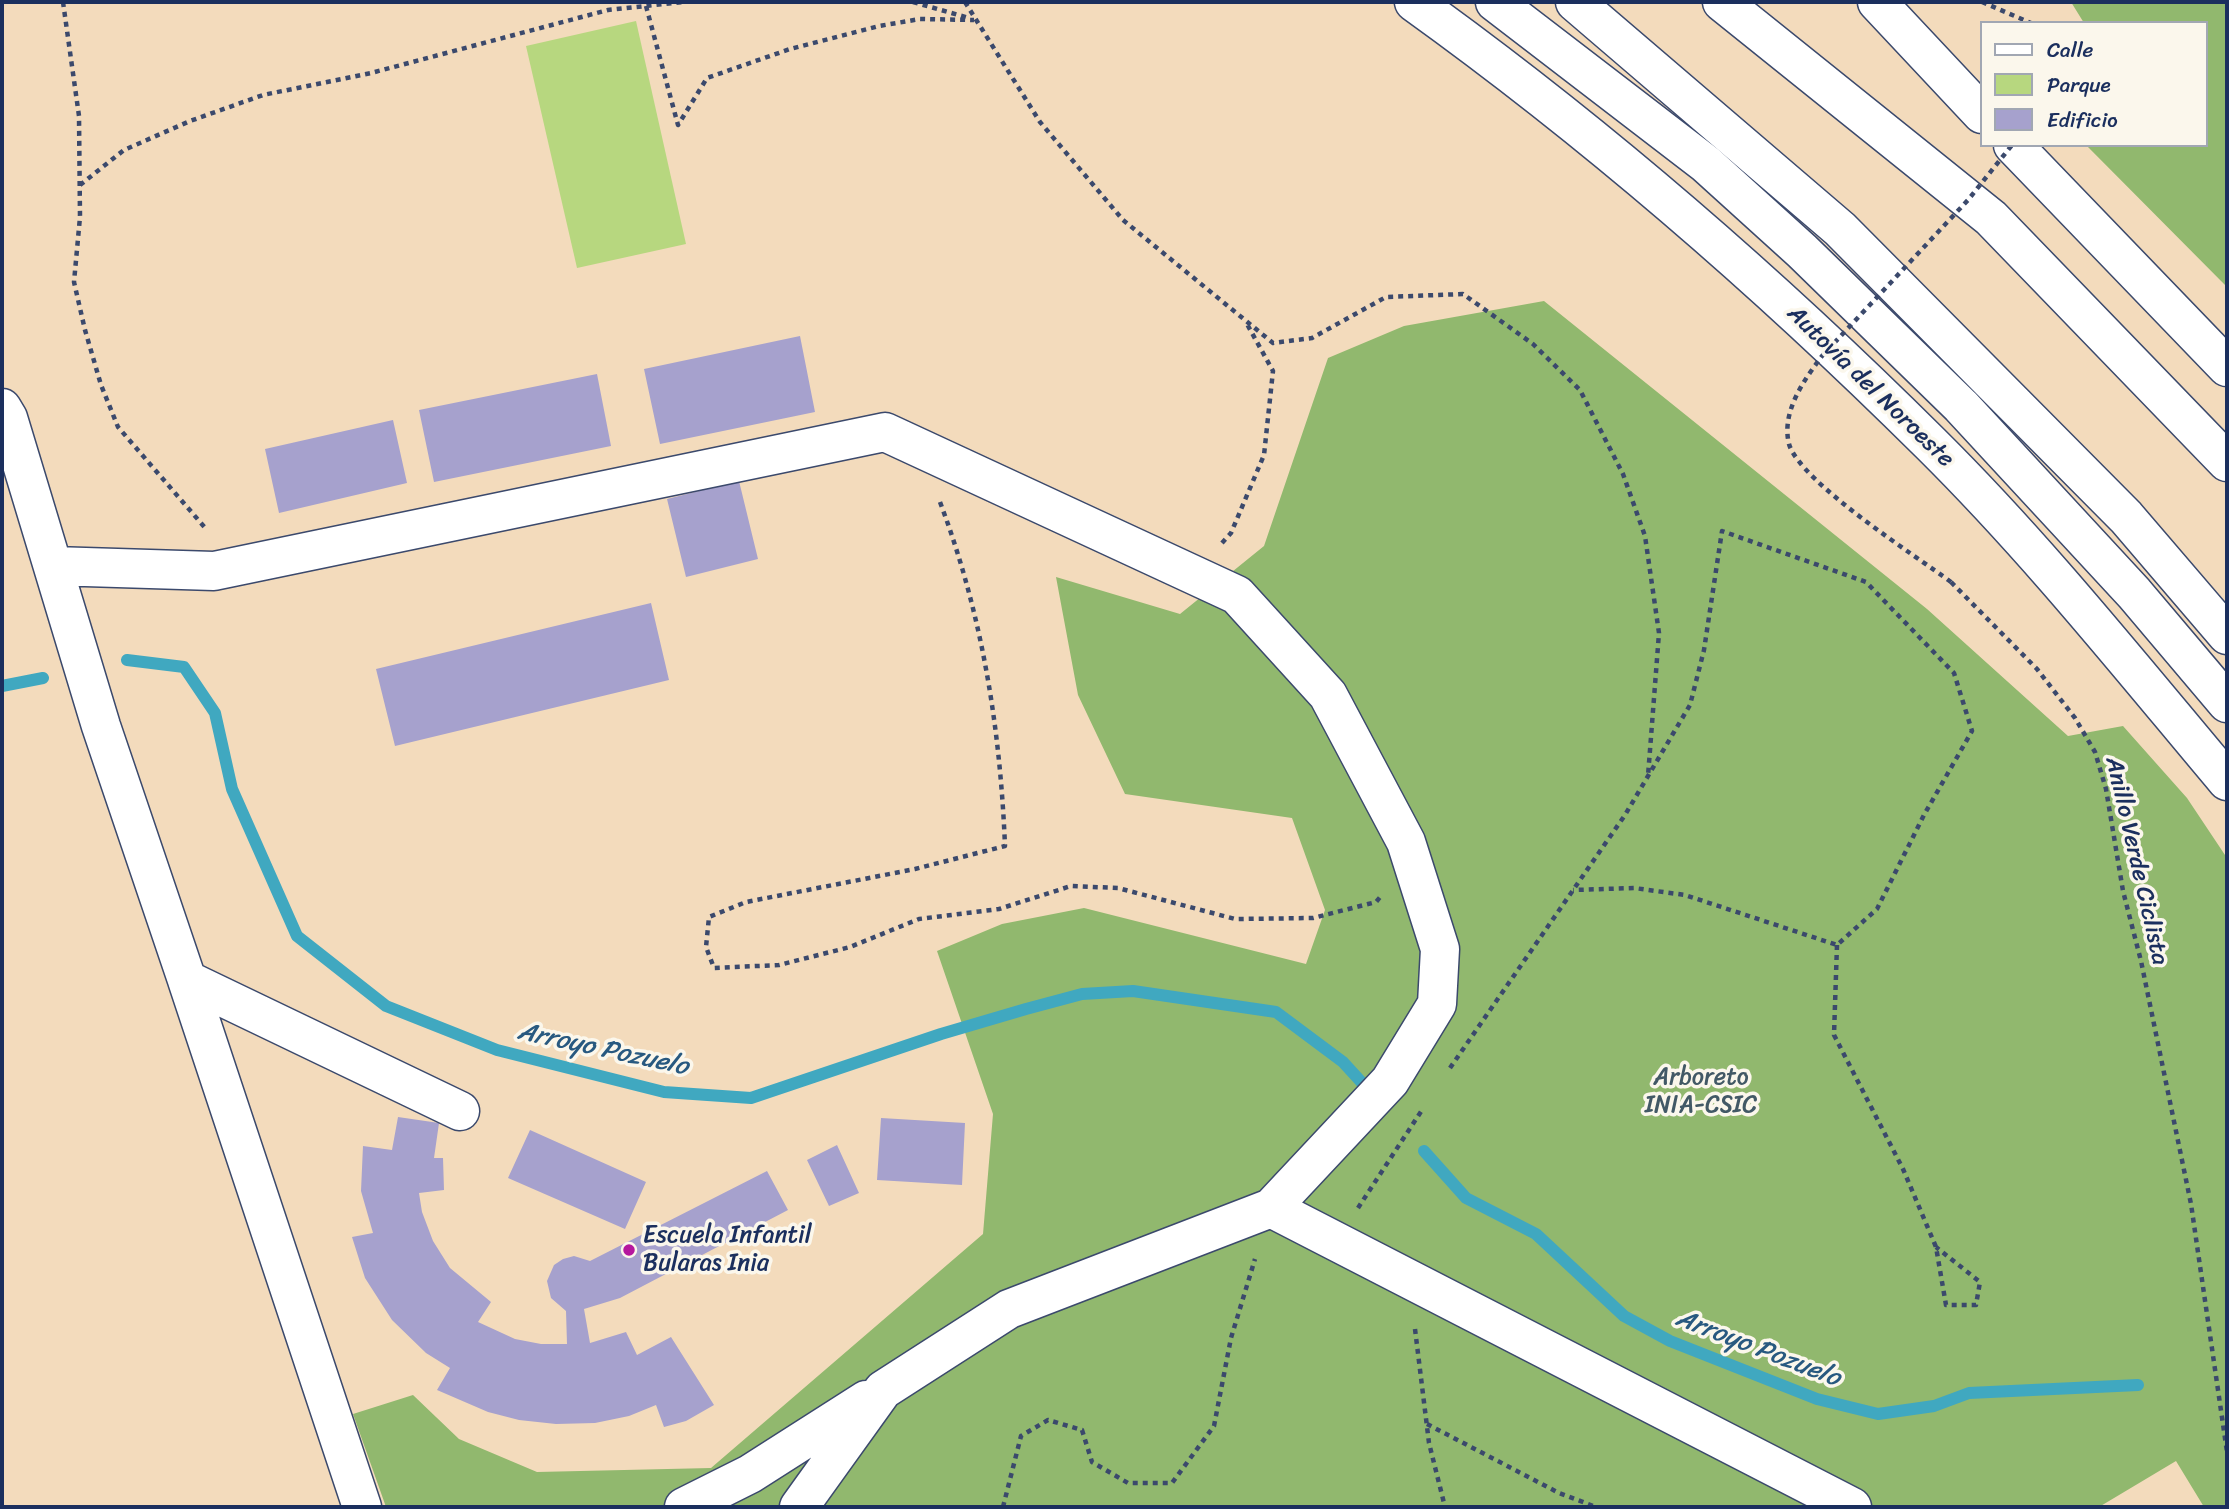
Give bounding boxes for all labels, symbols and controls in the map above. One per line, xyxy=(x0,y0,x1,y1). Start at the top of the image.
legend xyxy=(1980,21,2208,147)
text: Calle xyxy=(2047,31,2093,69)
text: Parque xyxy=(2047,66,2111,104)
text: Edificio xyxy=(2047,101,2118,139)
street label: Autovía del Noroeste xyxy=(1781,300,1959,474)
street label: Anillo Verde Ciclista xyxy=(2098,754,2174,968)
water label: Arroyo Pozuelo xyxy=(515,1017,691,1083)
park label: Arboreto INIA-CSIC xyxy=(1645,1064,1757,1120)
place label: Escuela Infantil Bularas Inia xyxy=(643,1222,812,1278)
marker: Escuela Infantil Bularas Inia xyxy=(621,1242,637,1258)
water label: Arroyo Pozuelo xyxy=(1672,1303,1844,1395)

